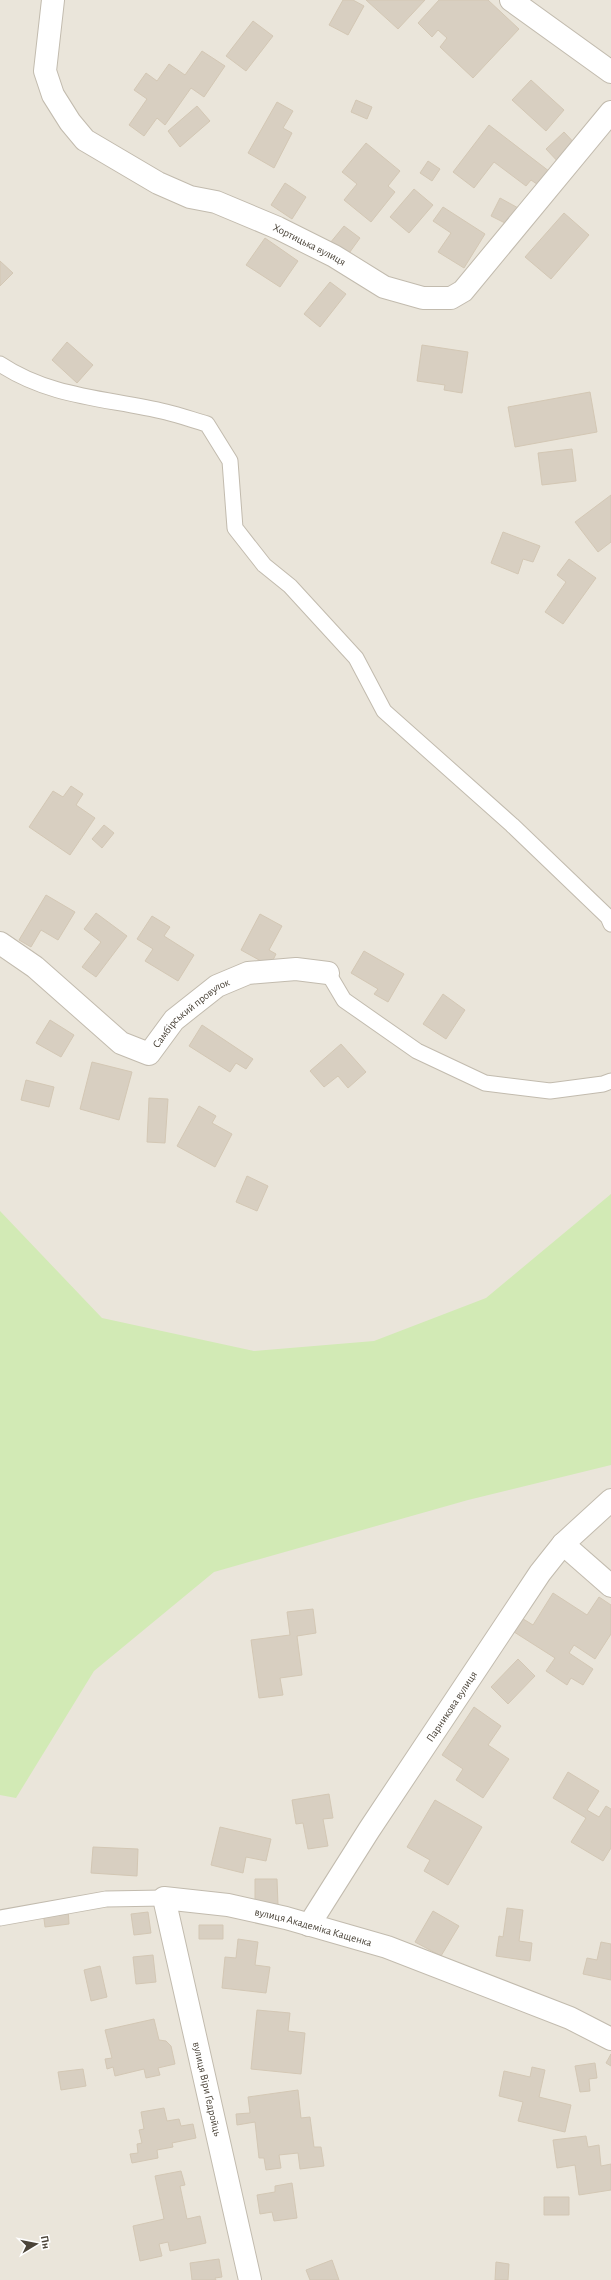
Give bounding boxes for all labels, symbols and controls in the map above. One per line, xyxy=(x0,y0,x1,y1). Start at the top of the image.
street label: Хортицька вулиця xyxy=(272,221,348,268)
street label: Самбірський провулок xyxy=(150,976,231,1050)
street label: Парникова вулиця xyxy=(424,1669,479,1744)
street label: вулиця Академіка Кащенка xyxy=(254,1906,373,1948)
street label: вулиця Віри Ґедройць xyxy=(191,2041,223,2138)
north arrow xyxy=(16,2224,56,2264)
text: Пн xyxy=(39,2235,52,2250)

